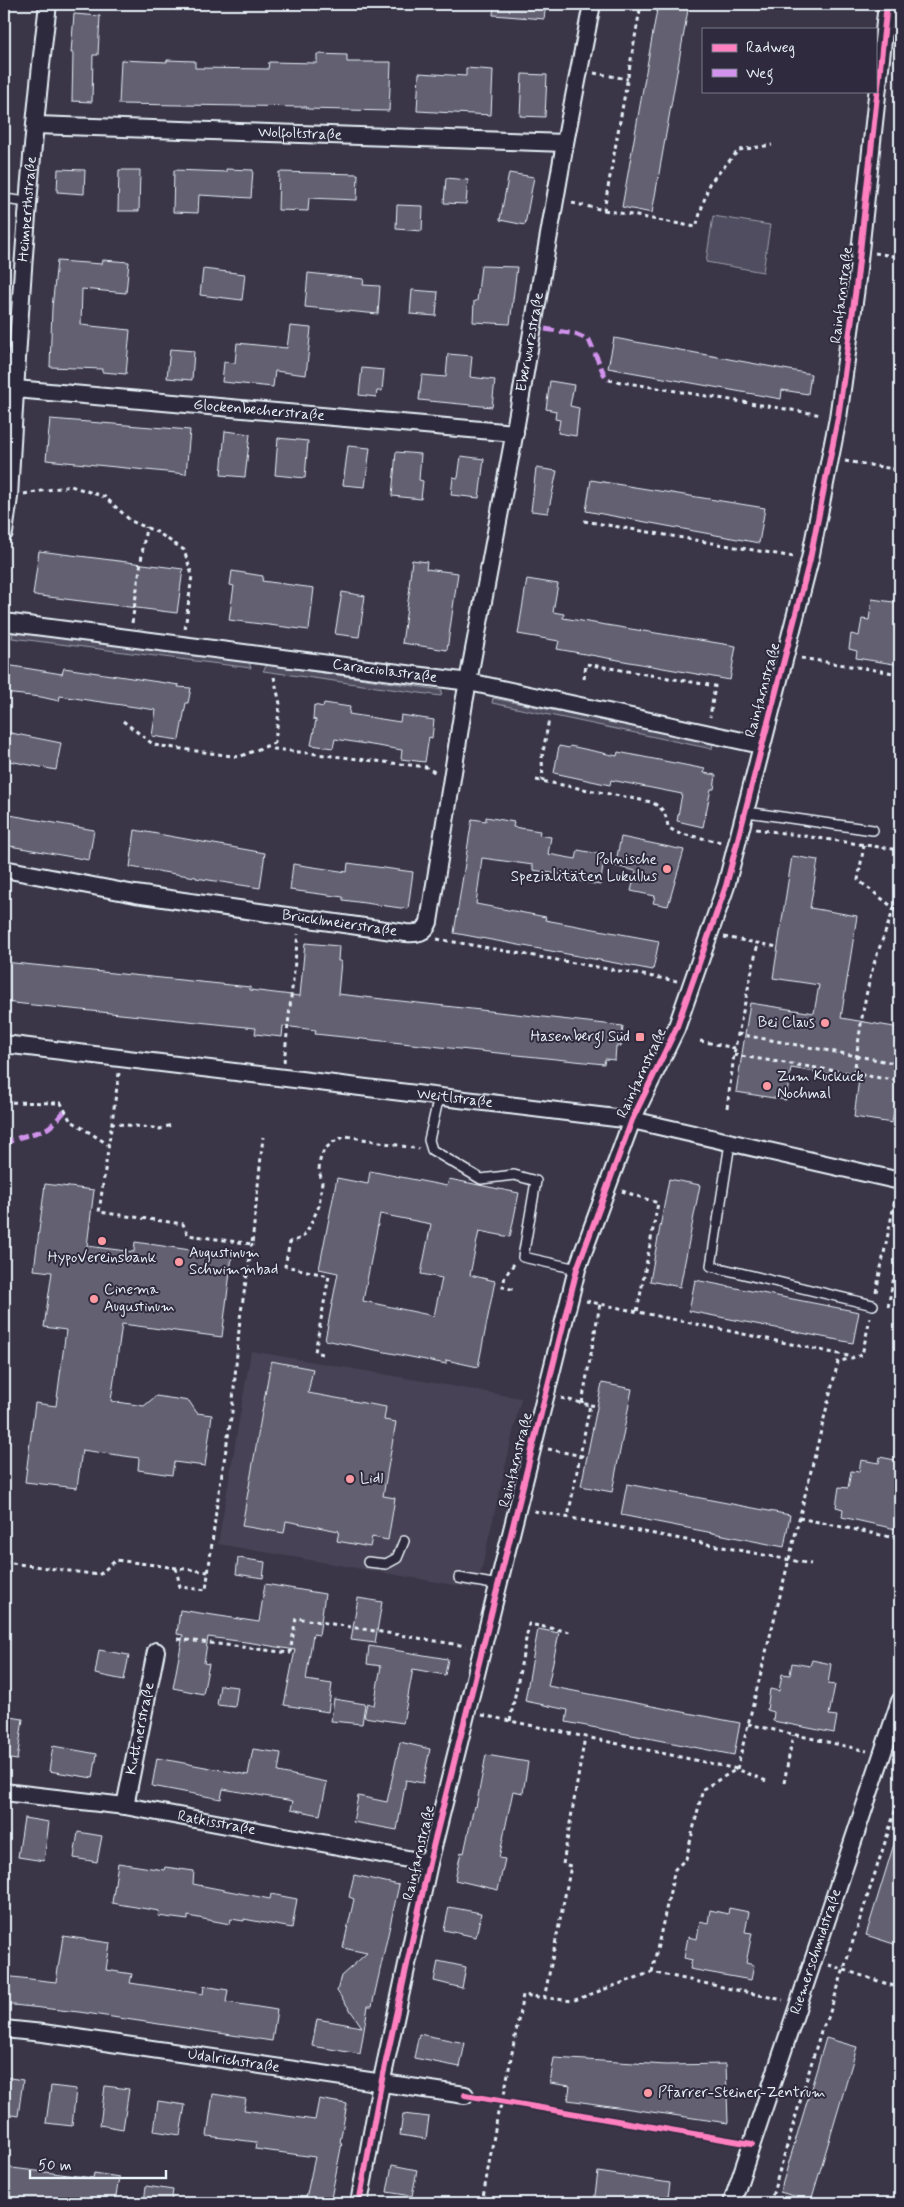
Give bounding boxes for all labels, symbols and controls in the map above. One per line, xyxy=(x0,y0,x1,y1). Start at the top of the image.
legend xyxy=(702,28,876,92)
text: Radweg xyxy=(746,38,795,58)
text: Weg xyxy=(746,64,773,85)
street label: Wolfoltstraße xyxy=(257,123,342,146)
street label: Heimperthstraße xyxy=(14,155,42,262)
street label: Rainfarnstraße xyxy=(826,245,858,345)
street label: Eberwurzstraße xyxy=(512,290,549,394)
street label: Glockenbecherstraße xyxy=(193,395,325,426)
street label: Rainfarnstraße xyxy=(741,640,785,740)
street label: Caracciolastraße xyxy=(331,654,438,688)
place label: Polnische Spezialitäten Lukullus xyxy=(511,850,657,887)
marker: Polnische Spezialitäten Lukullus xyxy=(661,863,673,875)
street label: Brücklmeierstraße xyxy=(281,905,398,942)
place label: Bei Claus xyxy=(758,1013,815,1033)
marker: Bei Claus xyxy=(819,1017,831,1029)
street label: Rainfarnstraße xyxy=(612,1025,672,1121)
place label: Hasenbergl Süd xyxy=(530,1027,630,1048)
marker: Hasenbergl Süd xyxy=(634,1031,646,1043)
place label: Zum Kuckuck Nochmal xyxy=(777,1067,864,1104)
marker: Zum Kuckuck Nochmal xyxy=(761,1080,773,1092)
street label: Weitlstraße xyxy=(416,1084,494,1113)
marker: HypoVereinsbank xyxy=(96,1235,108,1247)
place label: Augustinum Schwimmbad xyxy=(189,1243,278,1280)
place label: HypoVereinsbank xyxy=(48,1248,157,1268)
marker: Augustinum Schwimmbad xyxy=(173,1256,185,1268)
place label: Cinema Augustinum xyxy=(104,1280,175,1317)
marker: Cinema Augustinum xyxy=(88,1293,100,1305)
street label: Rainfarnstraße xyxy=(494,1410,538,1510)
place label: Lidl xyxy=(360,1469,383,1489)
marker: Lidl xyxy=(344,1473,356,1485)
street label: Kuttnerstraße xyxy=(121,1681,160,1777)
street label: Rainfarnstraße xyxy=(398,1803,440,1903)
street label: Ratkisstraße xyxy=(176,1806,257,1840)
street label: Riemerschmidstraße xyxy=(786,1886,846,2017)
street label: Udalrichstraße xyxy=(186,2044,281,2078)
place label: Pfarrer-Steiner-Zentrum xyxy=(658,2083,826,2103)
marker: Pfarrer-Steiner-Zentrum xyxy=(642,2087,654,2099)
scale bar xyxy=(30,2147,166,2179)
text: 50 m xyxy=(38,2156,72,2176)

